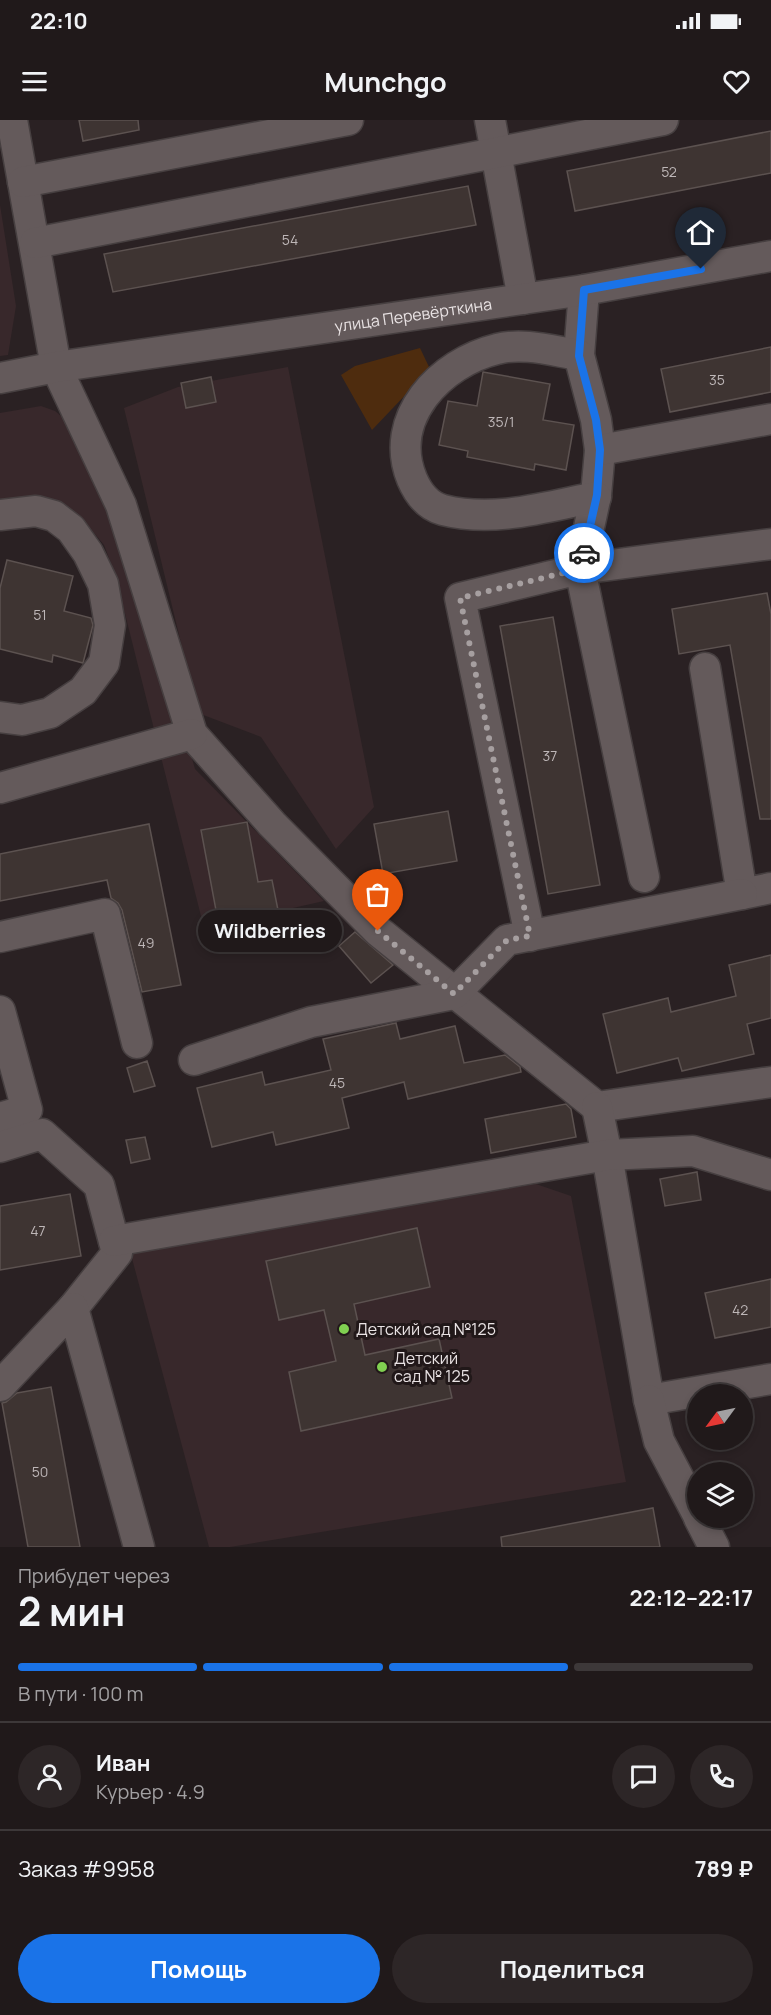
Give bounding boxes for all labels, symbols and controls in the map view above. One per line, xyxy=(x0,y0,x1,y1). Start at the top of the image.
text: 22:10 xyxy=(30,6,88,36)
text: Munchgo xyxy=(324,63,447,100)
icon: menu xyxy=(18,65,51,98)
icon: heart xyxy=(720,65,753,98)
house number: 52 xyxy=(661,162,677,181)
pin xyxy=(675,207,726,269)
icon: home xyxy=(684,216,717,249)
house number: 54 xyxy=(282,230,298,249)
street label: улица Перевёрткина xyxy=(333,293,493,337)
house number: 35 xyxy=(709,370,725,389)
house number: 35/1 xyxy=(488,412,514,431)
courier xyxy=(554,523,614,583)
icon: car xyxy=(568,537,601,570)
house number: 51 xyxy=(33,605,47,624)
house number: 37 xyxy=(543,746,557,765)
pin xyxy=(352,869,403,931)
icon: bag xyxy=(361,878,394,911)
callout: Wildberries xyxy=(198,910,342,952)
text: Wildberries xyxy=(214,917,326,944)
house number: 49 xyxy=(138,933,154,952)
house number: 45 xyxy=(329,1073,345,1092)
house number: 47 xyxy=(30,1221,46,1240)
house number: 42 xyxy=(732,1300,748,1319)
place label: Детский сад №125 xyxy=(356,1318,496,1340)
marker: Детский сад №125 xyxy=(337,1322,351,1336)
place label: Детский сад № 125 xyxy=(394,1347,470,1387)
marker: Детский сад № 125 xyxy=(375,1360,389,1374)
north arrow xyxy=(687,1384,753,1450)
map controls xyxy=(687,1384,753,1528)
house number: 50 xyxy=(32,1462,48,1481)
button: layers xyxy=(687,1462,753,1528)
text: Прибудет через xyxy=(18,1562,170,1589)
text: 22:12–22:17 xyxy=(630,1583,753,1613)
text: 2 мин xyxy=(18,1584,125,1638)
text: В пути · 100 m xyxy=(18,1680,143,1707)
button: person xyxy=(18,1745,81,1808)
button: chat xyxy=(612,1745,675,1808)
button: phone xyxy=(690,1745,753,1808)
text: Иван xyxy=(96,1748,150,1778)
text: Курьер · 4.9 xyxy=(96,1778,205,1805)
text: Заказ #9958 xyxy=(18,1854,155,1884)
text: 789 ₽ xyxy=(695,1854,753,1884)
button: Помощь xyxy=(18,1934,380,2003)
button: Поделиться xyxy=(392,1934,753,2003)

